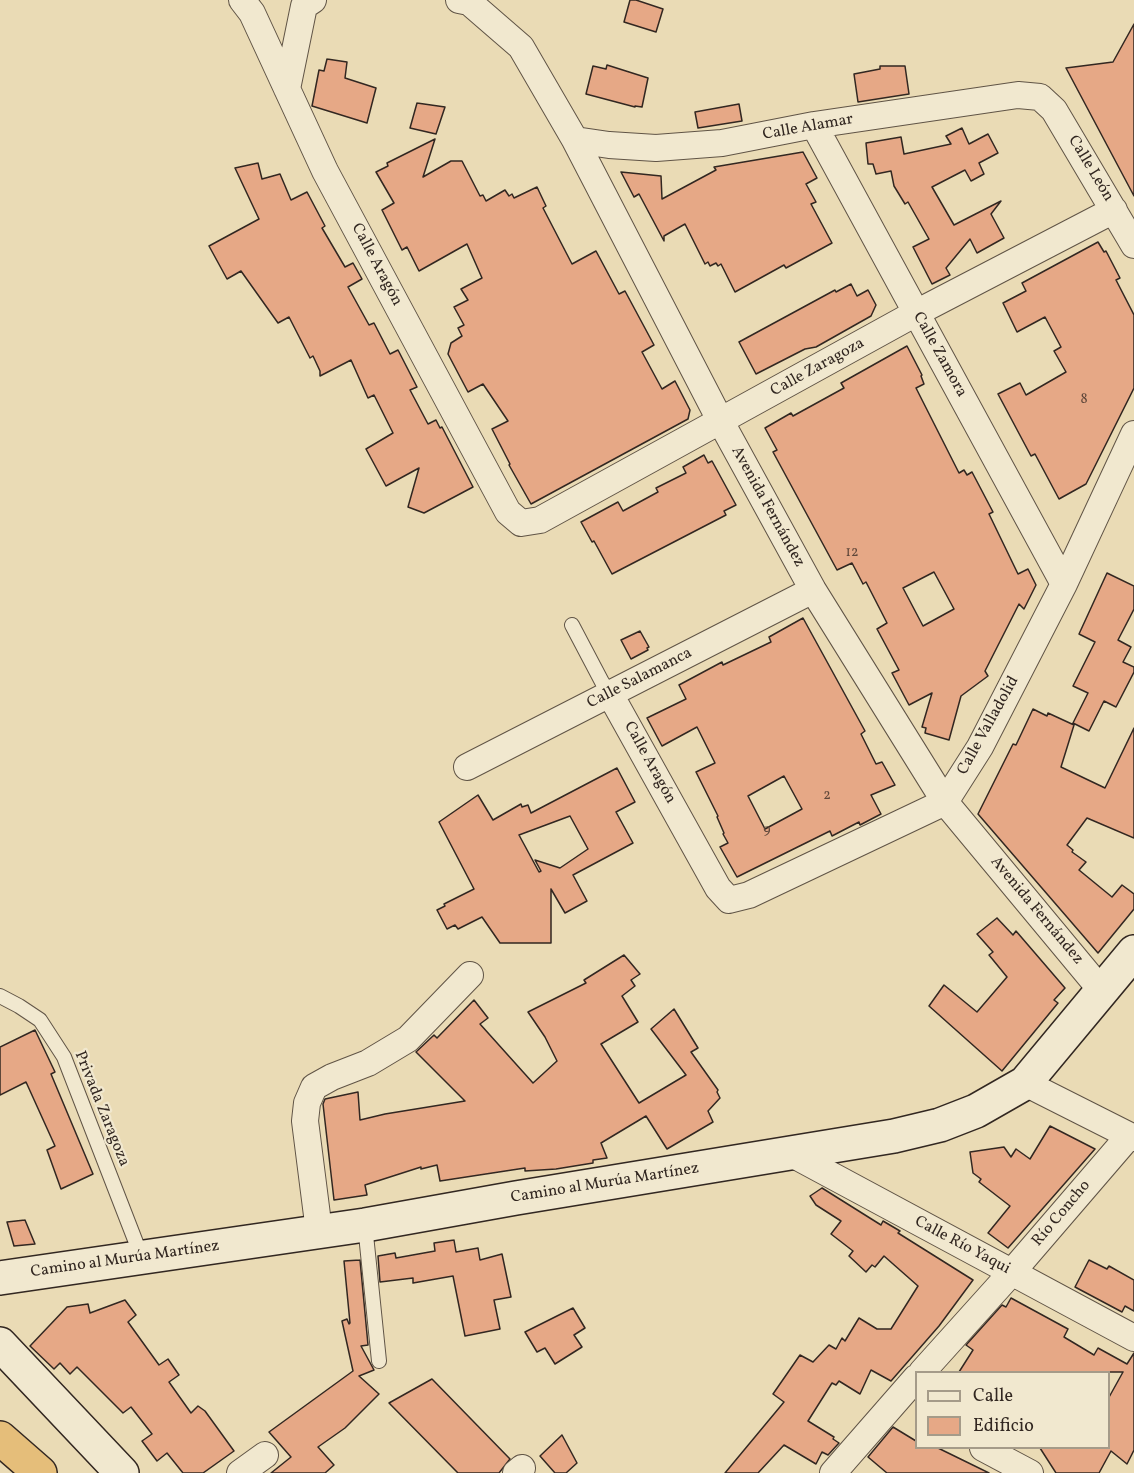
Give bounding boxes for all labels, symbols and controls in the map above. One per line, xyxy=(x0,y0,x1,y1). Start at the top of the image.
street label: Calle Alamar xyxy=(761,111,855,145)
street label: Calle León xyxy=(1063,133,1117,205)
street label: Calle Aragón xyxy=(346,220,406,310)
street label: Calle Zamora xyxy=(908,309,970,401)
street label: Calle Zaragoza xyxy=(768,334,868,402)
house number: 8 xyxy=(1080,392,1088,408)
street label: Avenida Fernández xyxy=(726,443,808,571)
house number: 12 xyxy=(846,545,858,561)
street label: Calle Salamanca xyxy=(584,644,696,714)
street label: Calle Valladolid xyxy=(954,673,1024,779)
street label: Calle Aragón xyxy=(619,719,679,807)
house number: 2 xyxy=(823,788,831,804)
house number: 9 xyxy=(763,822,771,838)
street label: Avenida Fernández xyxy=(985,853,1087,969)
street label: Privada Zaragoza xyxy=(69,1048,133,1170)
street label: Camino al Murúa Martínez xyxy=(510,1160,700,1208)
street label: Río Concho xyxy=(1029,1177,1095,1251)
street label: Calle Río Yaqui xyxy=(911,1213,1013,1279)
street label: Camino al Murúa Martínez xyxy=(29,1237,221,1283)
legend xyxy=(915,1371,1110,1449)
text: Calle xyxy=(973,1384,1013,1409)
text: Edificio xyxy=(973,1414,1034,1439)

